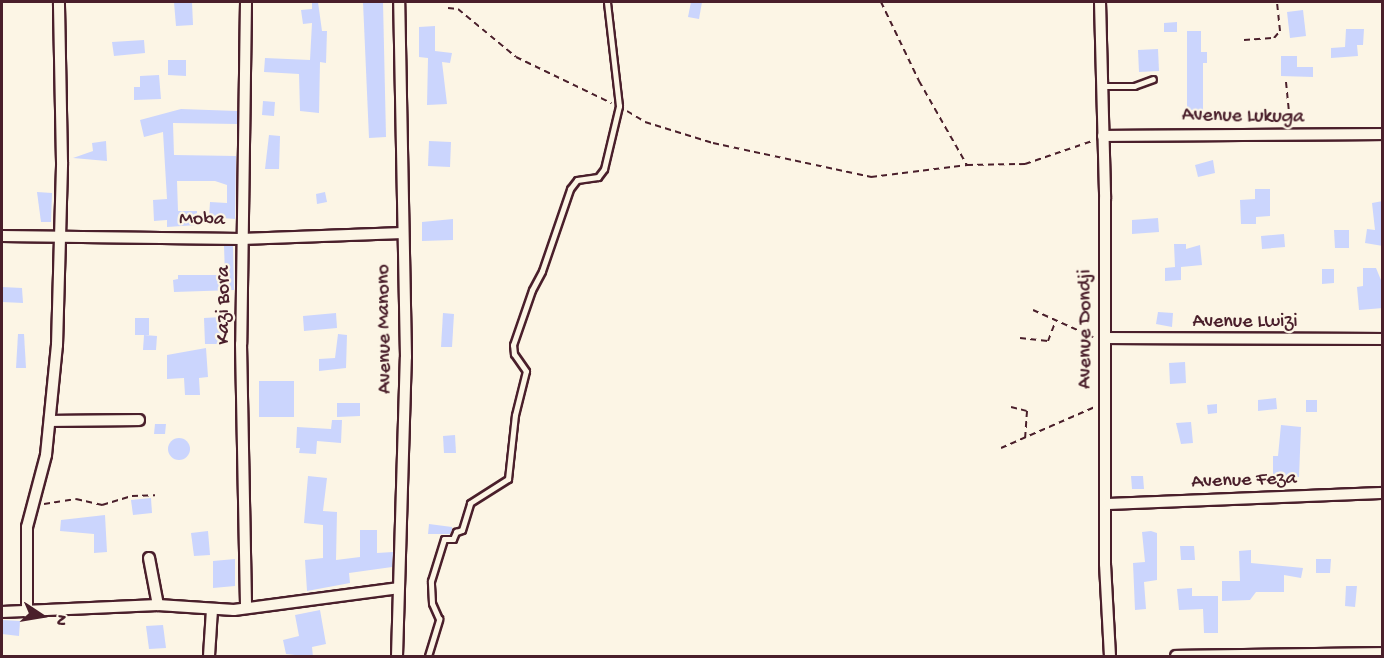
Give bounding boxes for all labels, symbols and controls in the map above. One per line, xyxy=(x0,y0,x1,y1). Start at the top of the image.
street label: Avenue Lukuga xyxy=(1182,104,1304,130)
street label: Moba xyxy=(179,208,225,232)
street label: Avenue Manono xyxy=(372,264,398,394)
street label: Kazi Bora xyxy=(212,266,236,344)
street label: Avenue Dondji xyxy=(1074,269,1098,389)
street label: Avenue Lwizi xyxy=(1192,310,1298,334)
street label: Avenue Feza xyxy=(1191,467,1297,495)
north arrow xyxy=(12,586,72,646)
text: N xyxy=(50,613,70,627)

